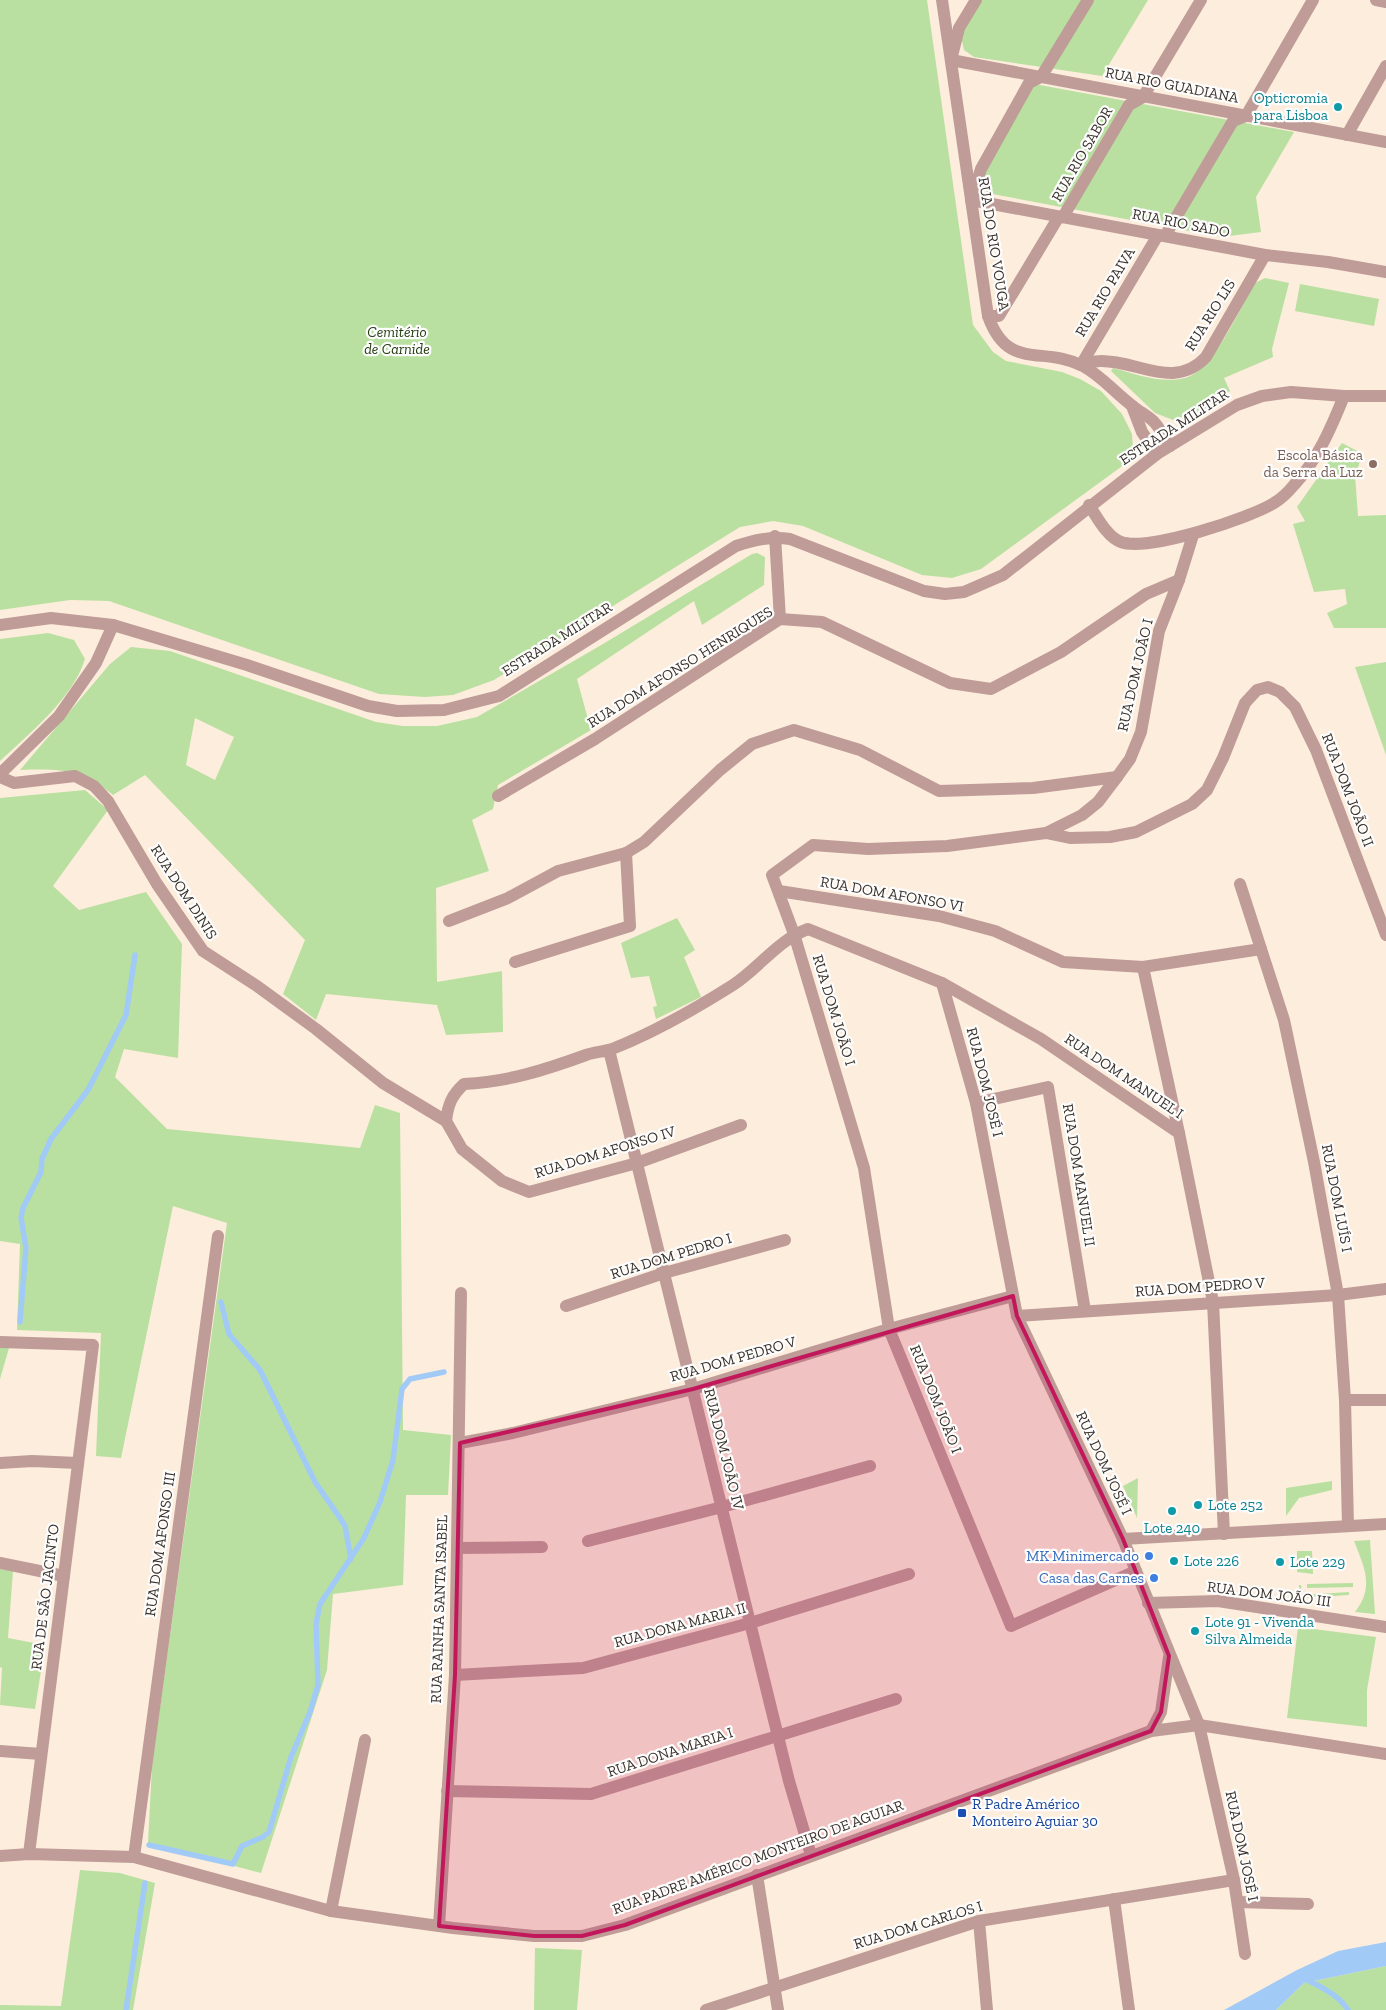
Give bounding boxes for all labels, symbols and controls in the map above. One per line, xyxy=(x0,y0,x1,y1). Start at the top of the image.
street label: RUA RIO GUADIANA xyxy=(1104,63,1241,107)
place label: Opticromia para Lisboa xyxy=(1254,89,1328,124)
marker: Opticromia para Lisboa xyxy=(1332,101,1344,113)
street label: RUA RIO SABOR xyxy=(1048,103,1117,205)
street label: RUA DO RIO VOUGA xyxy=(975,176,1014,312)
street label: RUA RIO SADO xyxy=(1131,205,1231,241)
street label: RUA RIO PAIVA xyxy=(1071,244,1139,340)
street label: RUA RIO LIS xyxy=(1181,276,1239,354)
park label: Cemitério de Carnide xyxy=(364,323,430,358)
street label: ESTRADA MILITAR xyxy=(1116,385,1233,469)
place label: Escola Básica da Serra da Luz xyxy=(1264,446,1363,481)
marker: Escola Básica da Serra da Luz xyxy=(1367,458,1379,470)
street label: ESTRADA MILITAR xyxy=(499,597,616,680)
street label: RUA DOM AFONSO HENRIQUES xyxy=(584,602,776,732)
street label: RUA DOM JOÃO I xyxy=(1113,617,1157,733)
street label: RUA DOM JOÃO II xyxy=(1318,731,1378,849)
street label: RUA DOM DINIS xyxy=(147,841,221,943)
street label: RUA DOM AFONSO VI xyxy=(819,872,965,916)
street label: RUA DOM JOÃO I xyxy=(809,952,859,1068)
street label: RUA DOM JOSÉ I xyxy=(963,1025,1007,1139)
street label: RUA DOM MANUEL I xyxy=(1061,1030,1187,1123)
street label: RUA DOM MANUEL II xyxy=(1059,1102,1099,1248)
street label: RUA DOM AFONSO IV xyxy=(533,1122,678,1182)
street label: RUA DOM LUÍS I xyxy=(1318,1143,1356,1254)
street label: RUA DOM PEDRO I xyxy=(608,1229,734,1283)
street label: RUA DOM PEDRO V xyxy=(1134,1273,1266,1301)
street label: RUA DOM PEDRO V xyxy=(668,1332,798,1386)
street label: RUA DOM JOÃO I xyxy=(906,1342,966,1456)
street label: RUA DOM JOÃO IV xyxy=(700,1386,748,1512)
street label: RUA DOM JOSÉ I xyxy=(1072,1408,1136,1518)
street label: RUA DOM AFONSO III xyxy=(141,1470,179,1618)
place label: Lote 252 xyxy=(1208,1496,1263,1514)
marker: Lote 252 xyxy=(1192,1499,1204,1511)
marker: Lote 240 xyxy=(1166,1505,1178,1517)
street label: RUA RAINHA SANTA ISABEL xyxy=(427,1514,451,1704)
place label: Lote 240 xyxy=(1144,1519,1200,1537)
street label: RUA DE SÃO JACINTO xyxy=(27,1523,63,1671)
place label: MK Minimercado xyxy=(1026,1547,1139,1565)
marker: MK Minimercado xyxy=(1143,1550,1155,1562)
place label: Lote 226 xyxy=(1184,1552,1239,1570)
place label: Lote 229 xyxy=(1290,1553,1345,1571)
marker: Lote 226 xyxy=(1168,1555,1180,1567)
marker: Lote 229 xyxy=(1274,1556,1286,1568)
place label: Casa das Carnes xyxy=(1039,1569,1144,1587)
marker: Casa das Carnes xyxy=(1148,1572,1160,1584)
street label: RUA DOM JOÃO III xyxy=(1206,1577,1332,1611)
street label: RUA DONA MARIA II xyxy=(612,1599,748,1651)
place label: Lote 91 - Vivenda Silva Almeida xyxy=(1205,1613,1314,1648)
marker: Lote 91 - Vivenda Silva Almeida xyxy=(1189,1625,1201,1637)
street label: RUA DONA MARIA I xyxy=(605,1723,735,1781)
street label: RUA DOM JOSÉ I xyxy=(1222,1789,1262,1903)
place label: R Padre Américo Monteiro Aguiar 30 xyxy=(972,1795,1098,1830)
street label: RUA PADRE AMÉRICO MONTEIRO DE AGUIAR xyxy=(610,1796,907,1918)
marker: R Padre Américo Monteiro Aguiar 30 xyxy=(956,1807,968,1819)
street label: RUA DOM CARLOS I xyxy=(851,1897,985,1953)

